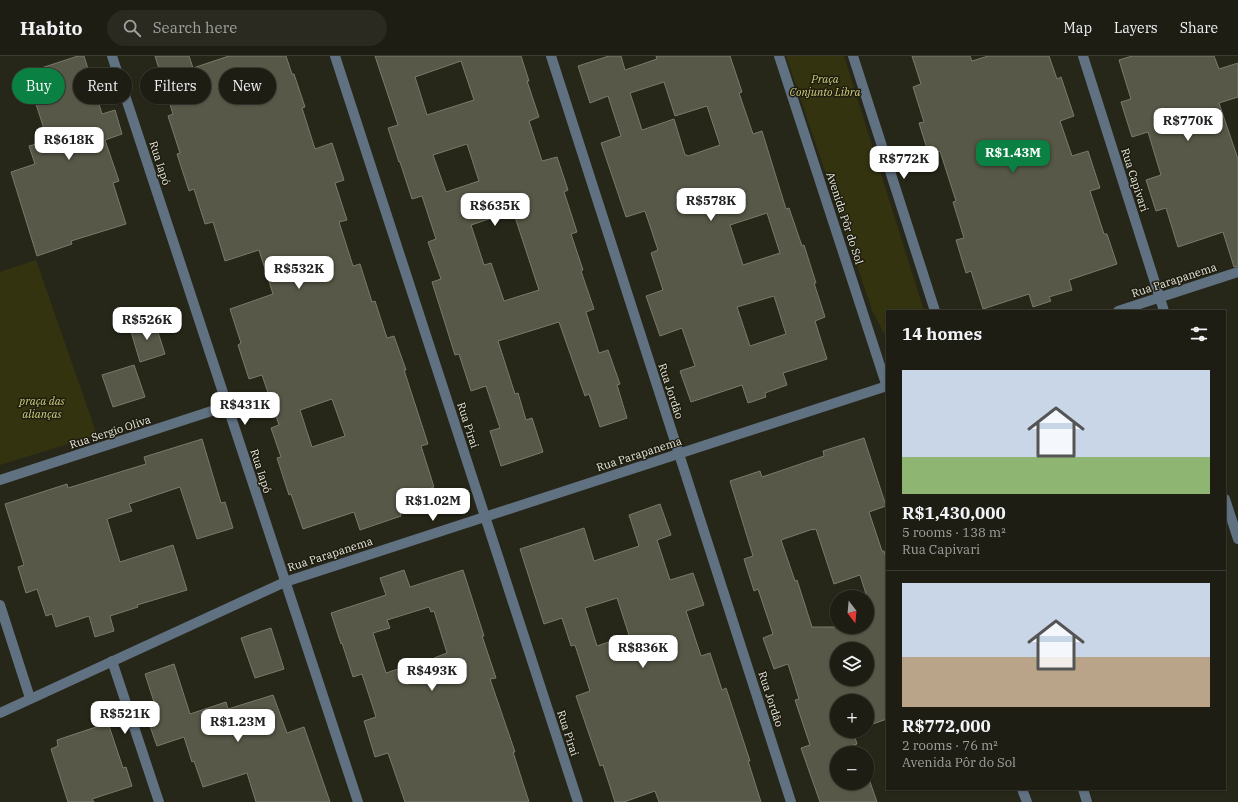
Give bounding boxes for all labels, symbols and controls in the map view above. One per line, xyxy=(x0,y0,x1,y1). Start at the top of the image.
search box xyxy=(107,10,387,46)
text: Habito xyxy=(20,16,83,40)
icon: search xyxy=(121,17,143,39)
text: Search here xyxy=(153,18,237,37)
text: Map xyxy=(1064,19,1092,37)
text: Layers xyxy=(1114,19,1158,37)
text: Share xyxy=(1180,19,1218,37)
chip: Buy xyxy=(12,68,65,104)
chip: Rent xyxy=(73,68,132,104)
chip: Filters xyxy=(140,68,211,104)
chip: New xyxy=(219,68,276,104)
park label: Praça Conjunto Libra xyxy=(790,72,860,99)
pin: R$770K xyxy=(1155,108,1221,142)
text: R$770K xyxy=(1163,112,1213,129)
pin: R$618K xyxy=(36,127,102,161)
text: R$618K xyxy=(44,131,94,148)
street label: Rua Iapó xyxy=(146,139,174,187)
pin: R$1.43M xyxy=(976,140,1050,174)
text: R$1.43M xyxy=(985,144,1041,161)
pin: R$772K xyxy=(871,146,937,180)
street label: Rua Capivari xyxy=(1118,146,1152,214)
text: R$772K xyxy=(879,150,929,167)
street label: Avenida Pôr do Sol xyxy=(823,170,867,266)
pin: R$578K xyxy=(678,188,744,222)
text: R$578K xyxy=(686,192,736,209)
pin: R$635K xyxy=(462,193,528,227)
text: R$635K xyxy=(470,197,520,214)
pin: R$532K xyxy=(266,256,332,290)
text: R$532K xyxy=(274,260,324,277)
street label: Rua Parapanema xyxy=(1130,260,1218,300)
pin: R$526K xyxy=(114,307,180,341)
text: R$526K xyxy=(122,311,172,328)
text: 14 homes xyxy=(902,323,982,345)
icon: filters xyxy=(1188,323,1210,345)
street label: Rua Jordão xyxy=(655,361,687,421)
pin: R$431K xyxy=(212,392,278,426)
park label: praça das alianças xyxy=(18,394,66,421)
text: R$431K xyxy=(220,396,270,413)
icon: home xyxy=(1020,396,1092,468)
street label: Rua Pirai xyxy=(454,400,482,450)
street label: Rua Sergio Oliva xyxy=(68,412,152,452)
street label: Rua Parapanema xyxy=(595,434,683,474)
street label: Rua Iapó xyxy=(247,447,275,495)
pin: R$1.02M xyxy=(396,488,470,522)
text: R$1.02M xyxy=(405,492,461,509)
text: R$1,430,000 xyxy=(902,502,1006,524)
text: 5 rooms · 138 m² xyxy=(902,524,1006,541)
street label: Rua Parapanema xyxy=(286,534,374,574)
text: Rua Capivari xyxy=(902,541,980,558)
north arrow xyxy=(830,590,874,634)
map controls xyxy=(830,590,874,790)
icon: home xyxy=(1020,609,1092,681)
pin: R$836K xyxy=(610,635,676,669)
text: R$836K xyxy=(618,639,668,656)
button: layers xyxy=(830,642,874,686)
pin: R$493K xyxy=(399,658,465,692)
text: R$493K xyxy=(407,662,457,679)
street label: Rua Jordão xyxy=(755,669,787,729)
button: + xyxy=(830,694,874,738)
pin: R$521K xyxy=(92,701,158,735)
text: R$521K xyxy=(100,705,150,722)
street label: Rua Pirai xyxy=(554,708,582,758)
pin: R$1.23M xyxy=(201,709,275,743)
text: R$1.23M xyxy=(210,713,266,730)
text: R$772,000 xyxy=(902,715,991,737)
text: 2 rooms · 76 m² xyxy=(902,737,998,754)
button: − xyxy=(830,746,874,790)
text: Avenida Pôr do Sol xyxy=(902,754,1016,771)

